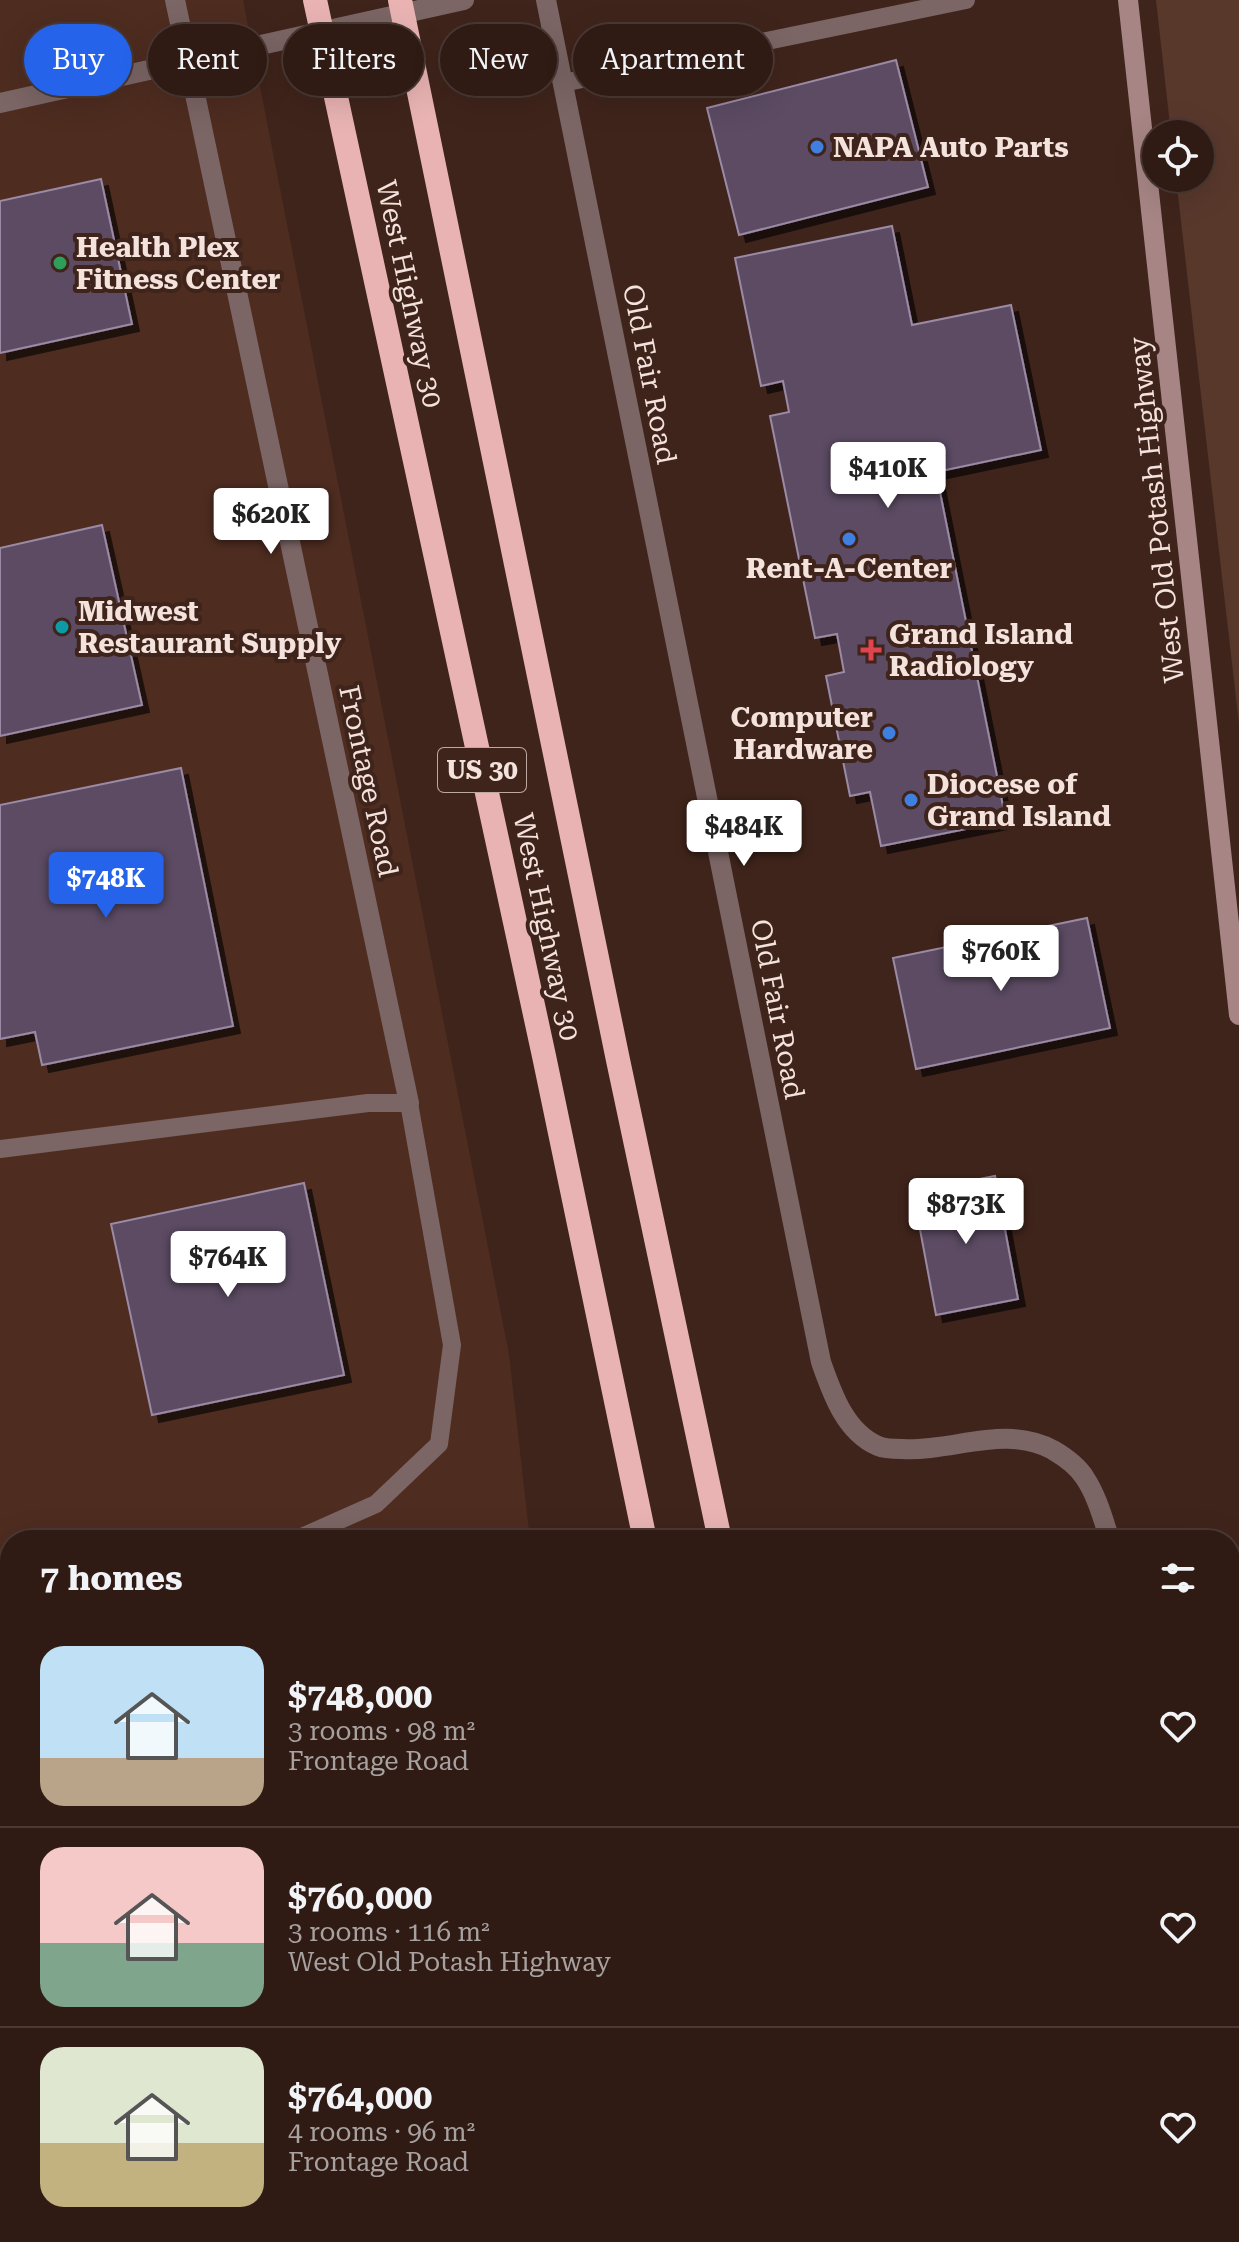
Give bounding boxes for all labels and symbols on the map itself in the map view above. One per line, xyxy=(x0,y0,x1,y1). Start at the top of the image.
place label: NAPA Auto Parts xyxy=(833,131,1069,164)
marker: NAPA Auto Parts xyxy=(808,138,826,156)
street label: West Highway 30 xyxy=(369,177,450,411)
place label: Health Plex Fitness Center xyxy=(76,231,281,296)
marker: Health Plex Fitness Center xyxy=(51,254,69,272)
street label: Old Fair Road xyxy=(616,281,683,467)
street label: West Old Potash Highway xyxy=(1122,335,1191,685)
pin: $410K xyxy=(832,442,944,510)
pin: $620K xyxy=(215,488,327,556)
marker: Rent-A-Center xyxy=(840,530,858,548)
place label: Rent-A-Center xyxy=(746,552,952,585)
place label: Midwest Restaurant Supply xyxy=(78,595,341,660)
marker: Midwest Restaurant Supply xyxy=(53,618,71,636)
place label: Grand Island Radiology xyxy=(889,618,1073,683)
marker: Grand Island Radiology xyxy=(860,639,882,661)
street label: Frontage Road xyxy=(332,682,405,880)
place label: Computer Hardware xyxy=(731,701,873,766)
marker: Computer Hardware xyxy=(880,724,898,742)
road number: US 30 xyxy=(438,748,526,792)
place label: Diocese of Grand Island xyxy=(927,768,1111,833)
marker: Diocese of Grand Island xyxy=(902,791,920,809)
pin: $484K xyxy=(688,800,800,868)
street label: West Highway 30 xyxy=(506,810,587,1044)
pin: $748K xyxy=(50,852,162,920)
street label: Old Fair Road xyxy=(744,916,811,1102)
pin: $760K xyxy=(945,925,1057,993)
pin: $873K xyxy=(910,1178,1022,1246)
pin: $764K xyxy=(172,1231,284,1299)

